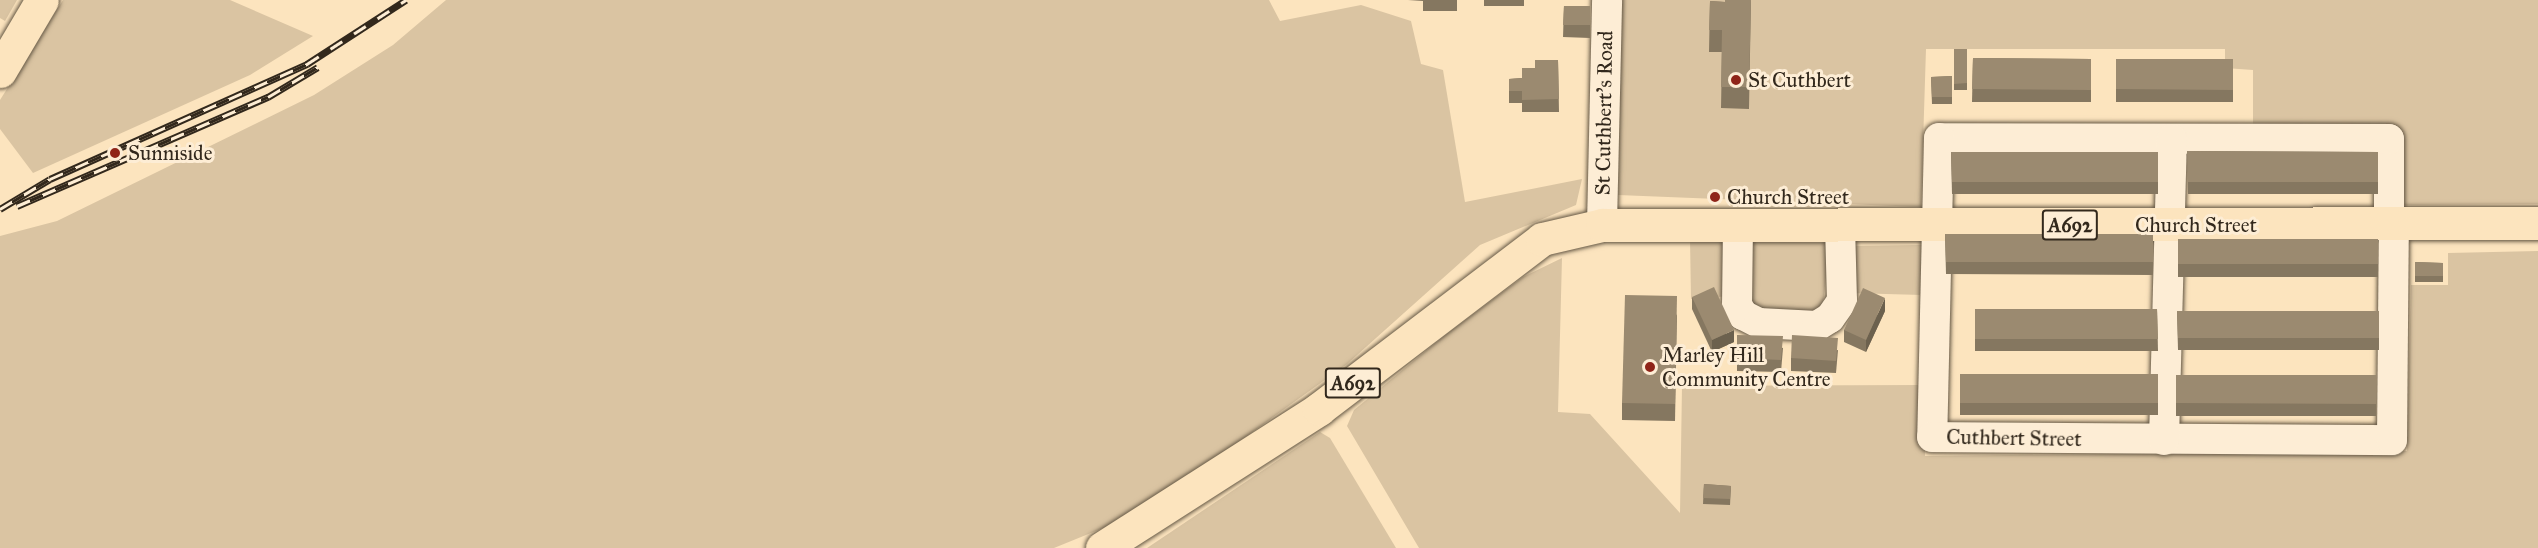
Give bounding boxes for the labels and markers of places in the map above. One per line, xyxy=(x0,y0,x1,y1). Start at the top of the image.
place label: St Cuthbert xyxy=(1748,67,1851,93)
marker: St Cuthbert xyxy=(1729,73,1743,87)
place label: Sunniside xyxy=(128,140,212,166)
marker: Sunniside xyxy=(106,144,124,162)
place label: Church Street xyxy=(1727,184,1849,210)
marker: Church Street xyxy=(1708,190,1722,204)
place label: Marley Hill Community Centre xyxy=(1662,342,1830,392)
marker: Marley Hill Community Centre xyxy=(1643,360,1657,374)

